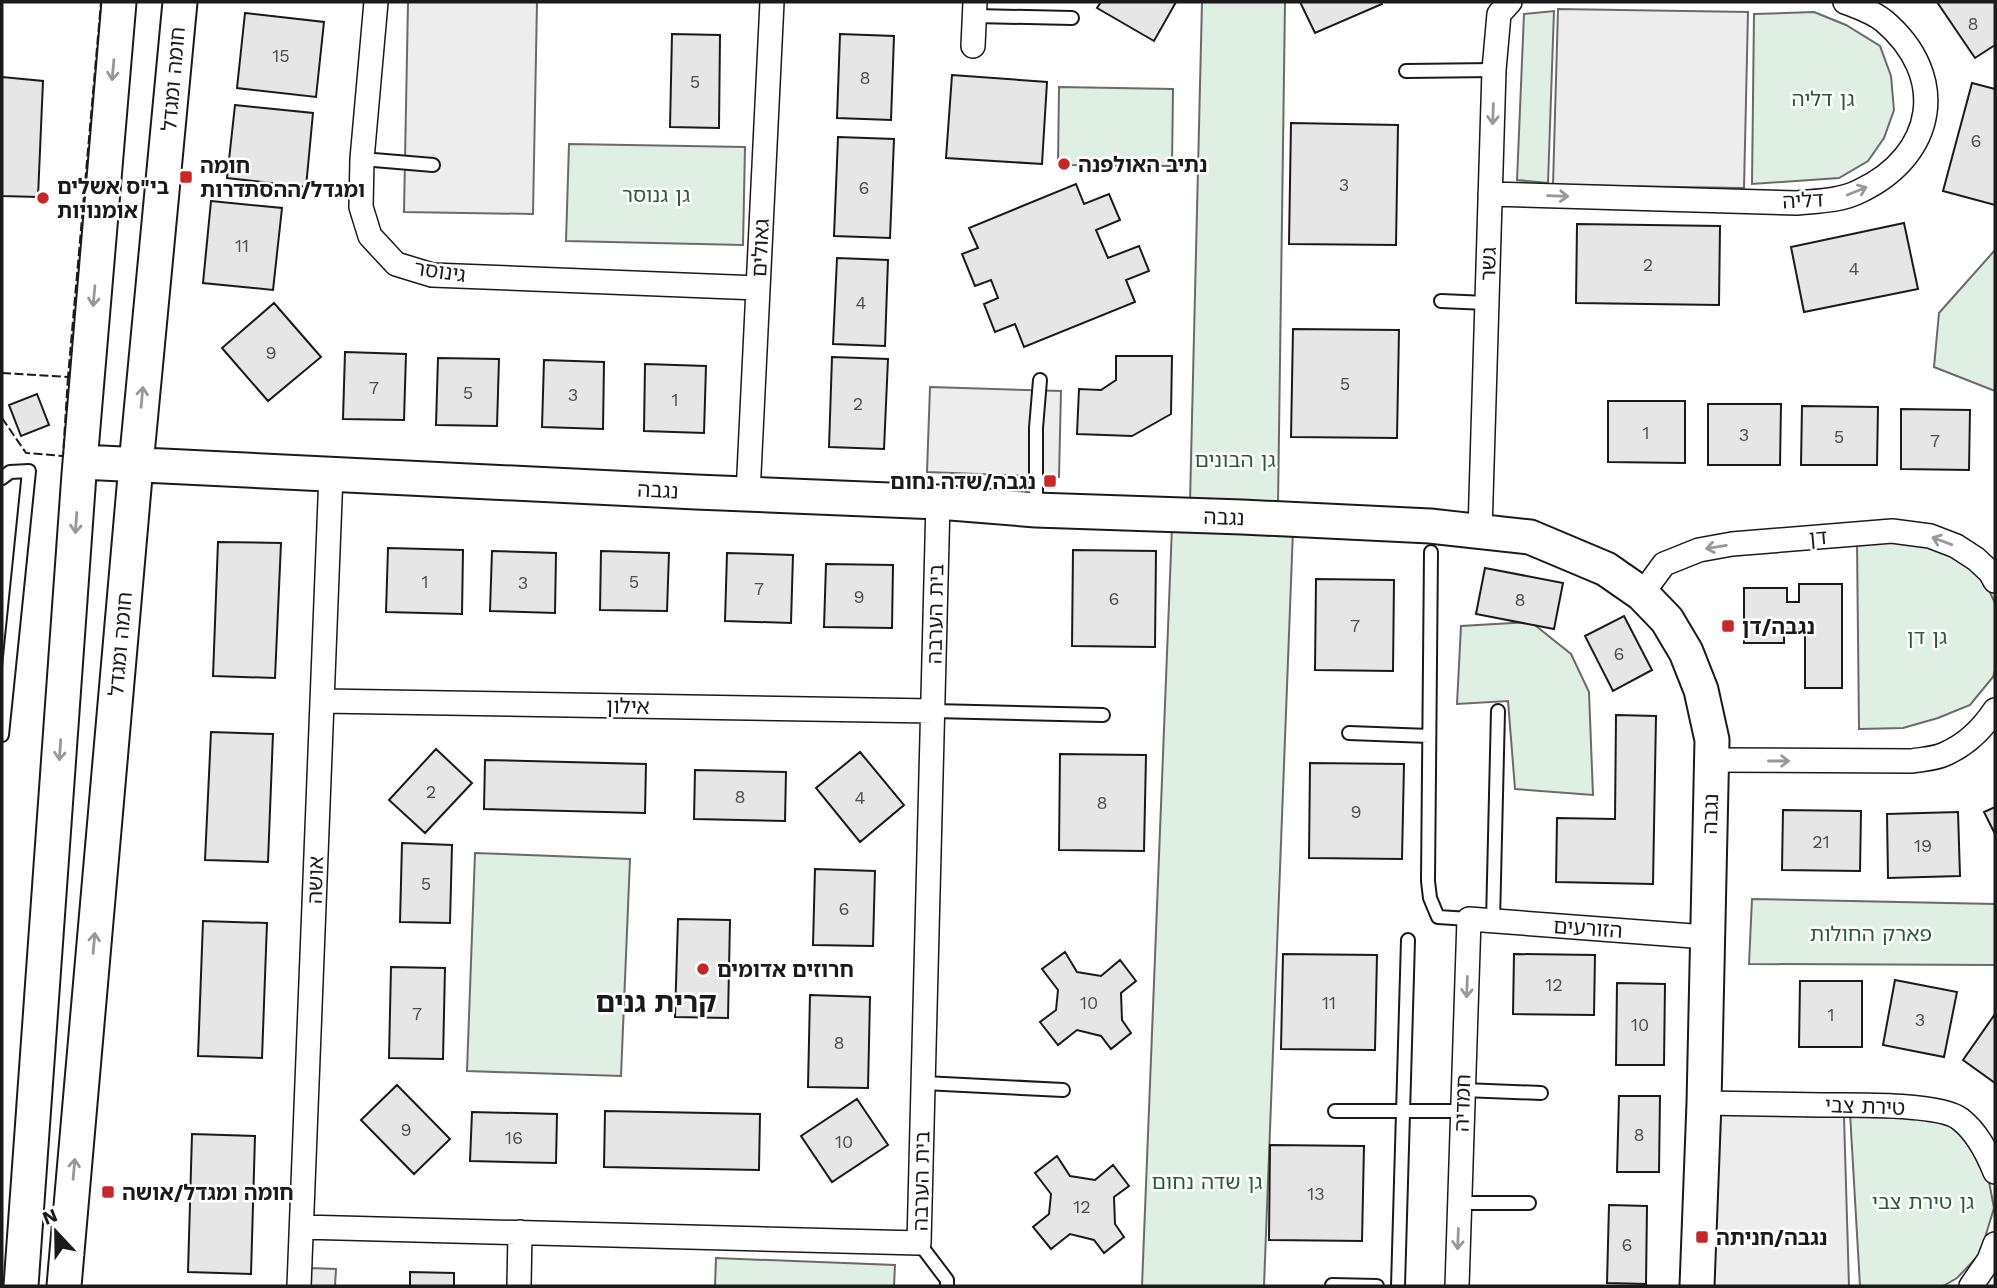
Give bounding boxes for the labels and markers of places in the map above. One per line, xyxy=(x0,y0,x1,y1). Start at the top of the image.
place label: נתיב האולפנה xyxy=(1078,152,1208,177)
place label: חומה ומגדל/ההסתדרות xyxy=(200,153,365,202)
marker: נתיב האולפנה xyxy=(1056,156,1072,172)
marker: חומה ומגדל/ההסתדרות xyxy=(178,169,194,185)
place label: בי"ס אשלים אומנויות xyxy=(57,174,169,223)
marker: בי"ס אשלים אומנויות xyxy=(35,190,51,206)
place label: נגבה/שדה נחום xyxy=(890,469,1036,494)
marker: נגבה/שדה נחום xyxy=(1042,473,1058,489)
place label: נגבה/דן xyxy=(1742,614,1815,639)
marker: נגבה/דן xyxy=(1720,618,1736,634)
place label: חרוזים אדומים xyxy=(717,957,854,982)
marker: חרוזים אדומים xyxy=(695,961,711,977)
place label: חומה ומגדל/אושה xyxy=(122,1180,294,1205)
marker: חומה ומגדל/אושה xyxy=(100,1184,116,1200)
place label: נגבה/חניתה xyxy=(1716,1225,1828,1250)
marker: נגבה/חניתה xyxy=(1694,1229,1710,1245)

